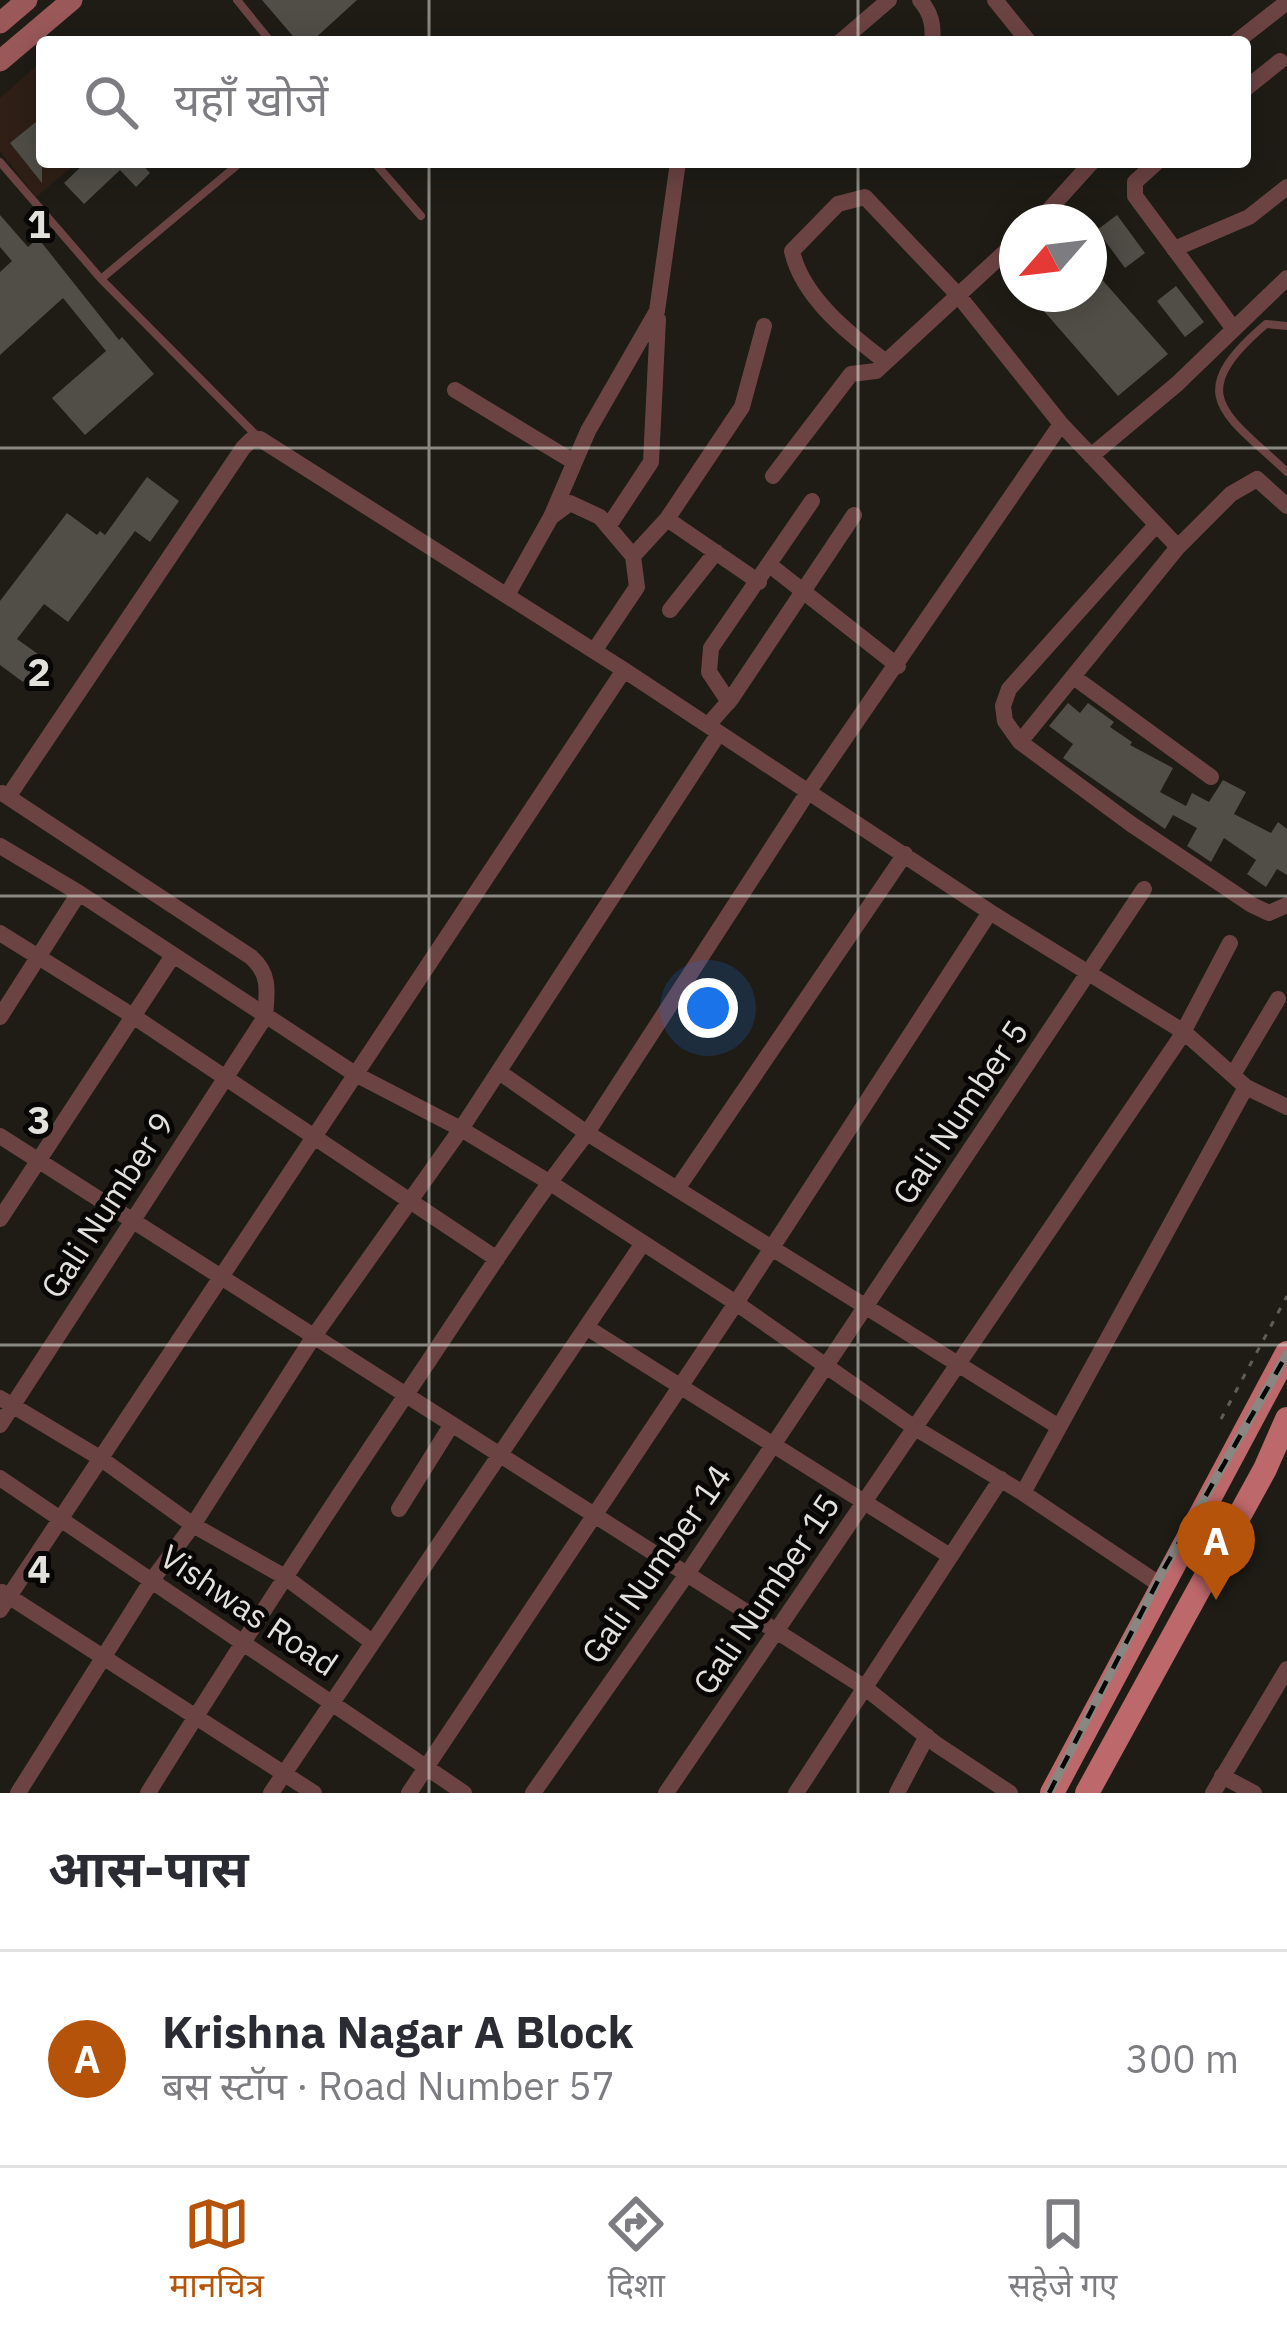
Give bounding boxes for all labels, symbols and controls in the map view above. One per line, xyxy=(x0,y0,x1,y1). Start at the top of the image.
search box xyxy=(36,36,1251,168)
icon: search xyxy=(78,69,144,135)
text: यहाँ खोजें xyxy=(174,70,328,128)
text: 1 xyxy=(27,198,51,249)
north arrow xyxy=(999,204,1107,312)
text: 2 xyxy=(27,646,51,697)
your location xyxy=(678,978,738,1038)
street label: Gali Number 5 xyxy=(882,1011,1037,1212)
text: 3 xyxy=(27,1094,51,1145)
street label: Gali Number 9 xyxy=(30,1104,183,1306)
street label: Gali Number 14 xyxy=(571,1456,740,1672)
street label: Gali Number 15 xyxy=(683,1485,849,1702)
pin: A xyxy=(1177,1501,1255,1600)
street label: Vishwas Road xyxy=(152,1534,346,1685)
text: 4 xyxy=(27,1543,51,1594)
text: आस-पास xyxy=(48,1835,249,1901)
text: Krishna Nagar A Block xyxy=(162,2002,634,2060)
text: A xyxy=(74,2033,100,2084)
text: 300 m xyxy=(1126,2033,1239,2084)
text: बस स्टॉप · Road Number 57 xyxy=(162,2060,615,2111)
tab: मानचित्र xyxy=(170,2191,264,2310)
tab: दिशा xyxy=(603,2191,669,2310)
tab: सहेजे गए xyxy=(1008,2191,1117,2310)

